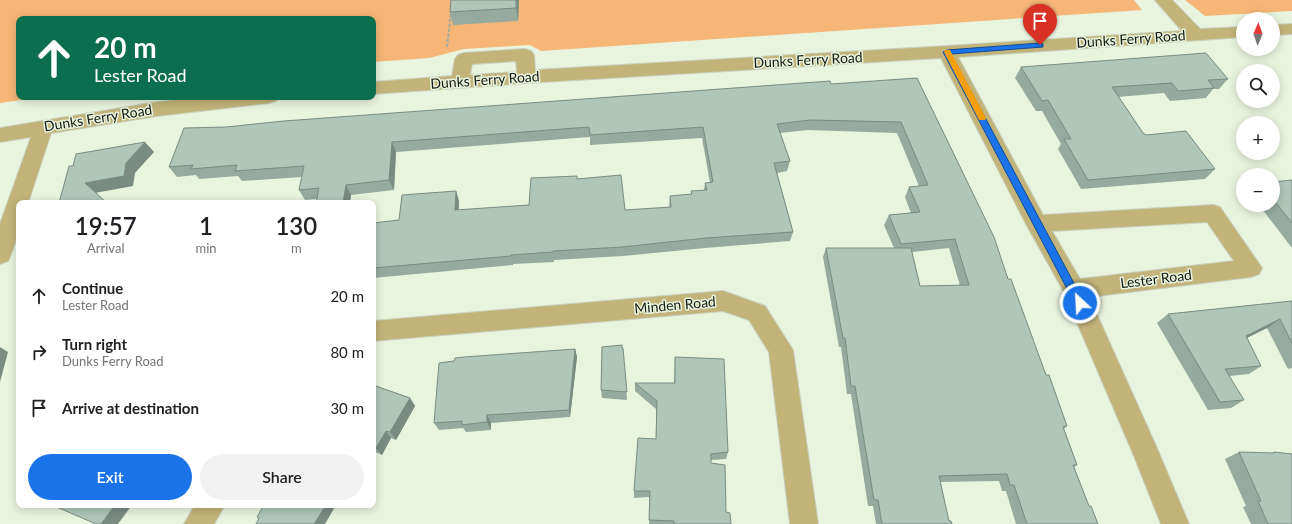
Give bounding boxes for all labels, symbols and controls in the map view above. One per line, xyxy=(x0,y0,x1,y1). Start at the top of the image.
pin xyxy=(1023,4,1057,45)
icon: arrive xyxy=(1029,10,1051,32)
north arrow xyxy=(1236,12,1280,56)
map controls xyxy=(1236,12,1280,212)
street label: Dunks Ferry Road xyxy=(1076,26,1186,51)
text: 20 m xyxy=(94,30,157,64)
icon: ahead xyxy=(28,32,80,84)
street label: Dunks Ferry Road xyxy=(753,48,863,71)
text: Lester Road xyxy=(94,64,187,86)
button: search xyxy=(1236,64,1280,108)
street label: Dunks Ferry Road xyxy=(430,67,540,92)
street label: Dunks Ferry Road xyxy=(43,101,153,134)
button: + xyxy=(1236,116,1280,160)
button: − xyxy=(1236,168,1280,212)
text: 19:57 xyxy=(75,211,137,240)
text: 1 xyxy=(199,211,213,240)
text: 130 xyxy=(275,211,317,240)
text: Arrival xyxy=(87,240,124,256)
text: min xyxy=(195,240,217,256)
text: m xyxy=(291,240,302,256)
street label: Lester Road xyxy=(1119,266,1193,291)
text: Continue xyxy=(62,279,123,297)
position arrow xyxy=(1059,282,1101,324)
icon: ahead xyxy=(28,285,50,307)
text: 20 m xyxy=(330,287,364,305)
street label: Minden Road xyxy=(633,292,716,317)
text: Lester Road xyxy=(62,297,129,313)
text: Turn right xyxy=(62,335,127,353)
icon: right xyxy=(28,341,50,363)
text: 80 m xyxy=(330,343,364,361)
text: Dunks Ferry Road xyxy=(62,353,164,369)
icon: arrive xyxy=(28,397,50,419)
text: Arrive at destination xyxy=(62,399,199,417)
text: 30 m xyxy=(330,399,364,417)
button: Exit xyxy=(28,454,192,500)
button: Share xyxy=(200,454,364,500)

